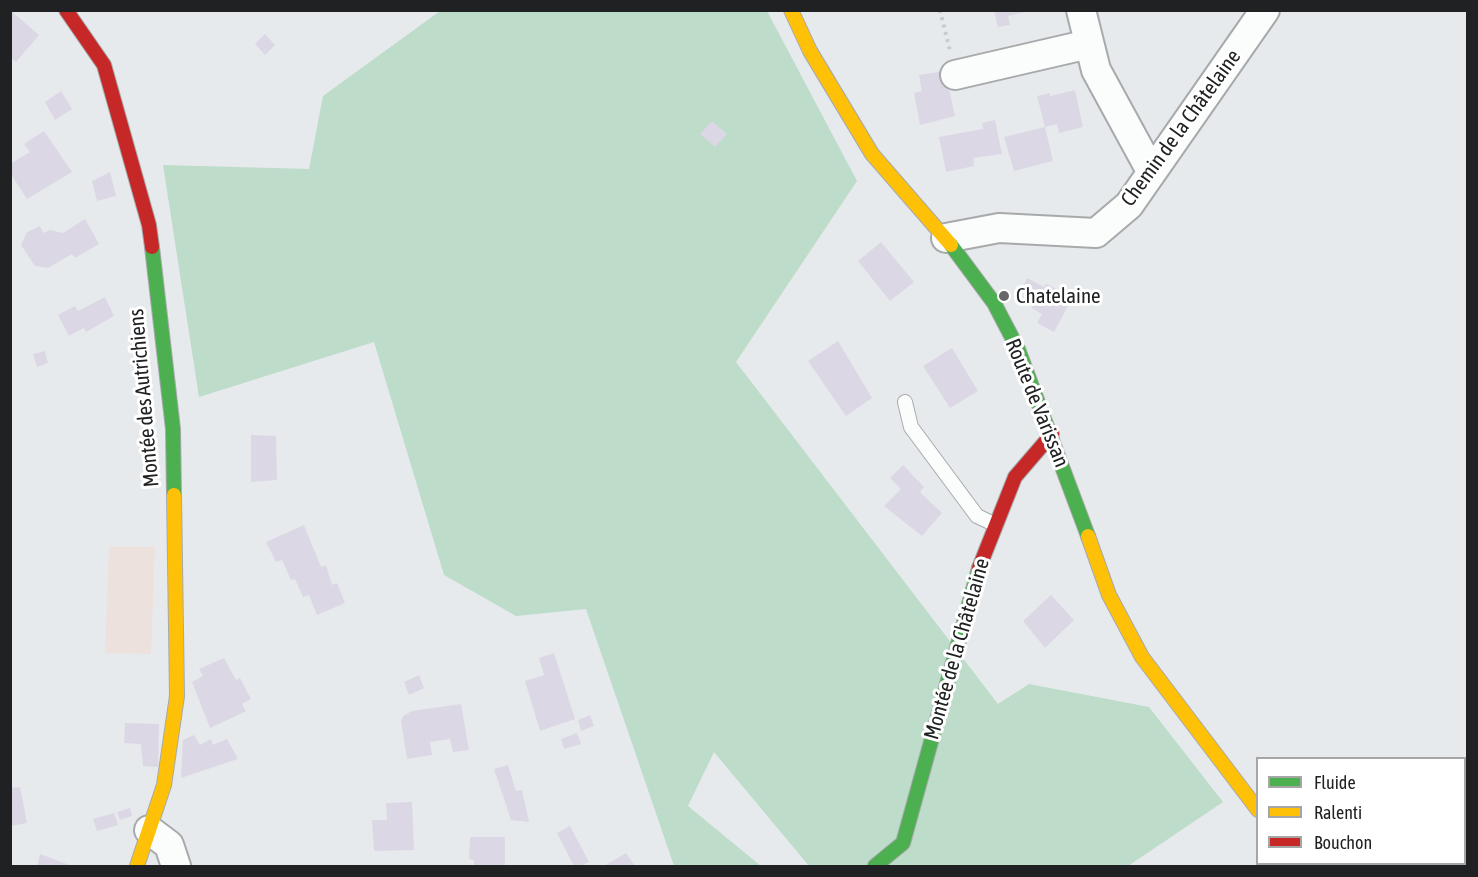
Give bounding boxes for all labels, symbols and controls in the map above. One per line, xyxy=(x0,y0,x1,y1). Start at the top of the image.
street label: Chemin de la Châtelaine xyxy=(1116,45,1246,211)
place label: Chatelaine xyxy=(1016,283,1101,309)
marker: Chatelaine xyxy=(997,289,1011,303)
street label: Montée des Autrichiens xyxy=(124,308,164,488)
street label: Route de Varissan xyxy=(1000,335,1074,471)
street label: Montée de la Châtelaine xyxy=(919,556,995,742)
legend xyxy=(1256,757,1466,865)
text: Fluide xyxy=(1314,772,1356,793)
text: Ralenti xyxy=(1314,802,1362,823)
text: Bouchon xyxy=(1314,832,1372,853)

